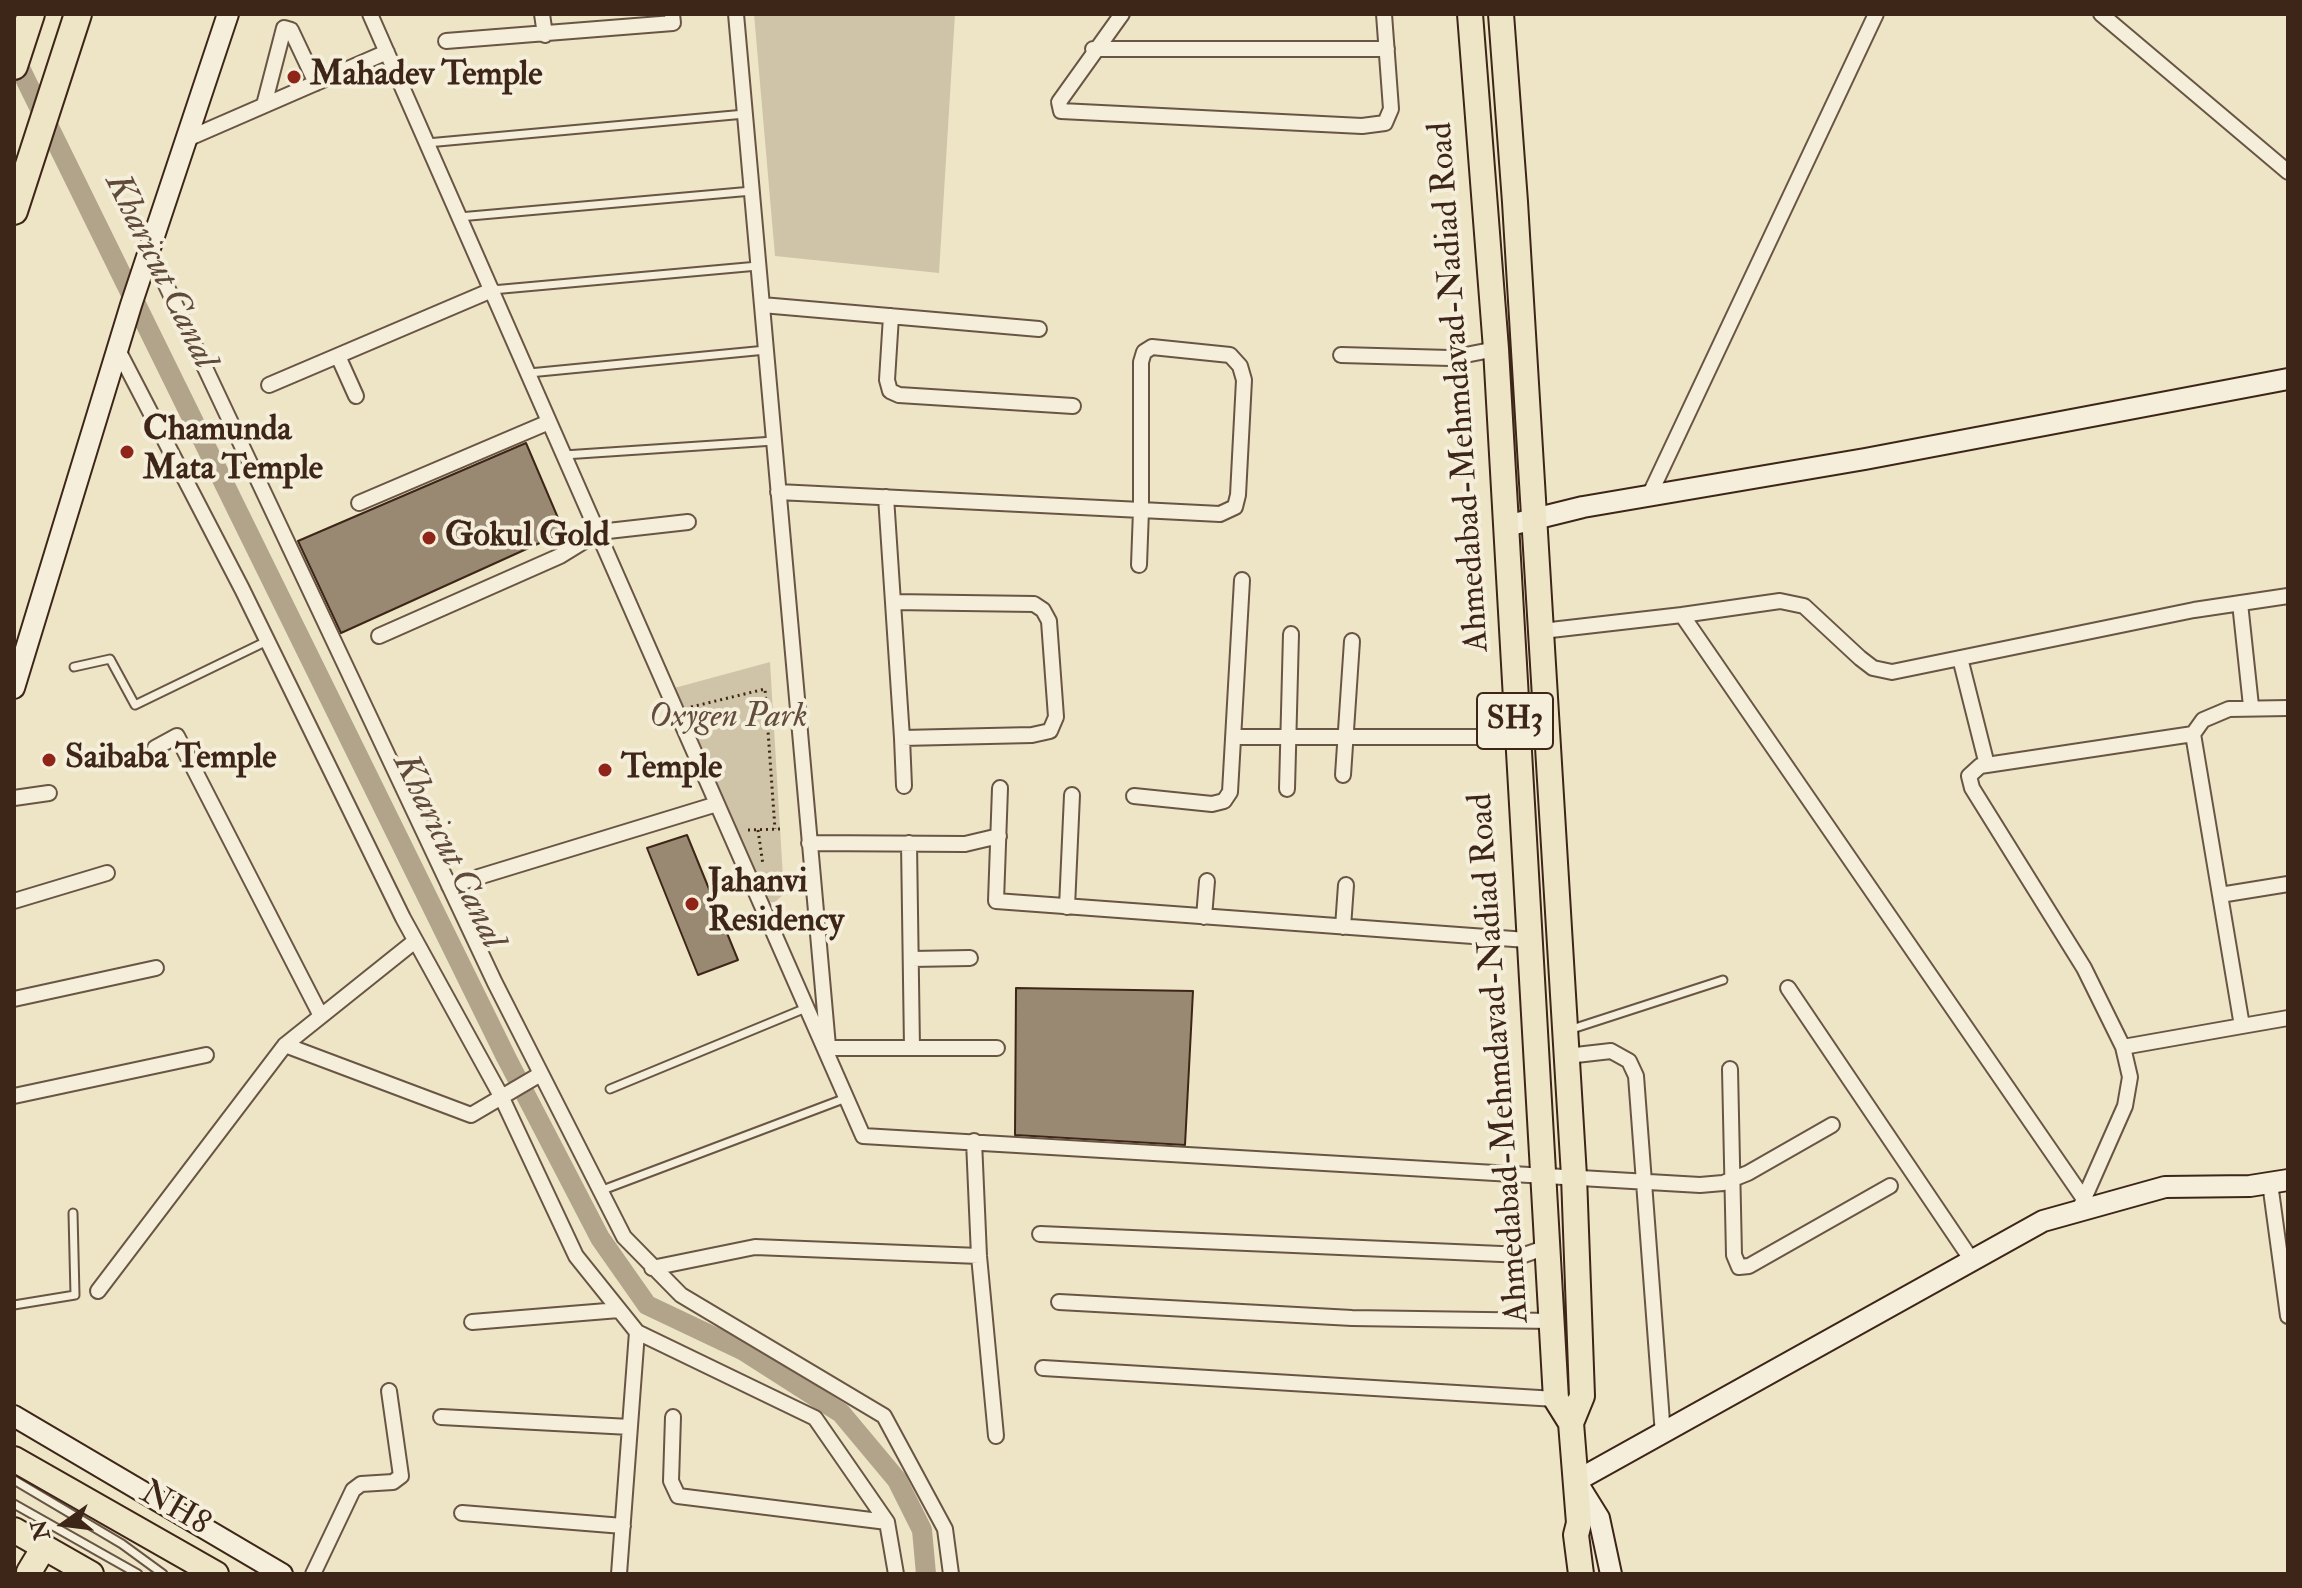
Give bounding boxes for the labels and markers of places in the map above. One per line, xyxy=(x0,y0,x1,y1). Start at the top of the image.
place label: Mahadev Temple xyxy=(310,57,542,97)
marker: Mahadev Temple xyxy=(285,68,303,86)
place label: Chamunda Mata Temple xyxy=(143,412,323,492)
marker: Chamunda Mata Temple xyxy=(118,443,136,461)
place label: Gokul Gold xyxy=(445,518,609,558)
marker: Gokul Gold xyxy=(420,529,438,547)
place label: Saibaba Temple xyxy=(65,740,276,780)
place label: Temple xyxy=(621,750,722,790)
marker: Saibaba Temple xyxy=(40,751,58,769)
marker: Temple xyxy=(596,761,614,779)
place label: Jahanvi Residency xyxy=(708,864,844,944)
marker: Jahanvi Residency xyxy=(683,895,701,913)

